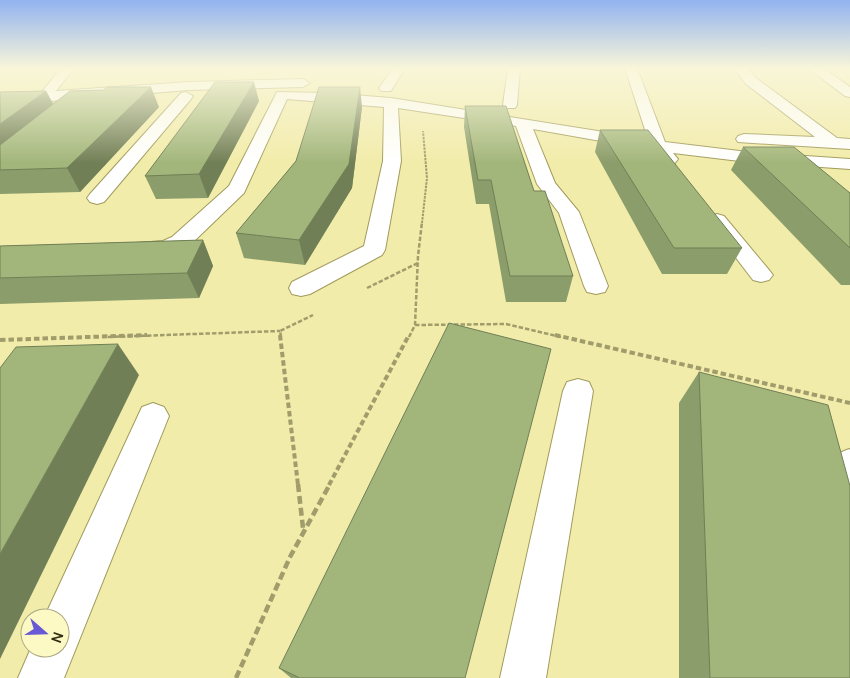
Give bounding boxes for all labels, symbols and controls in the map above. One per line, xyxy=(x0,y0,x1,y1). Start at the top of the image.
north arrow xyxy=(20,608,70,658)
text: N xyxy=(47,630,68,646)

